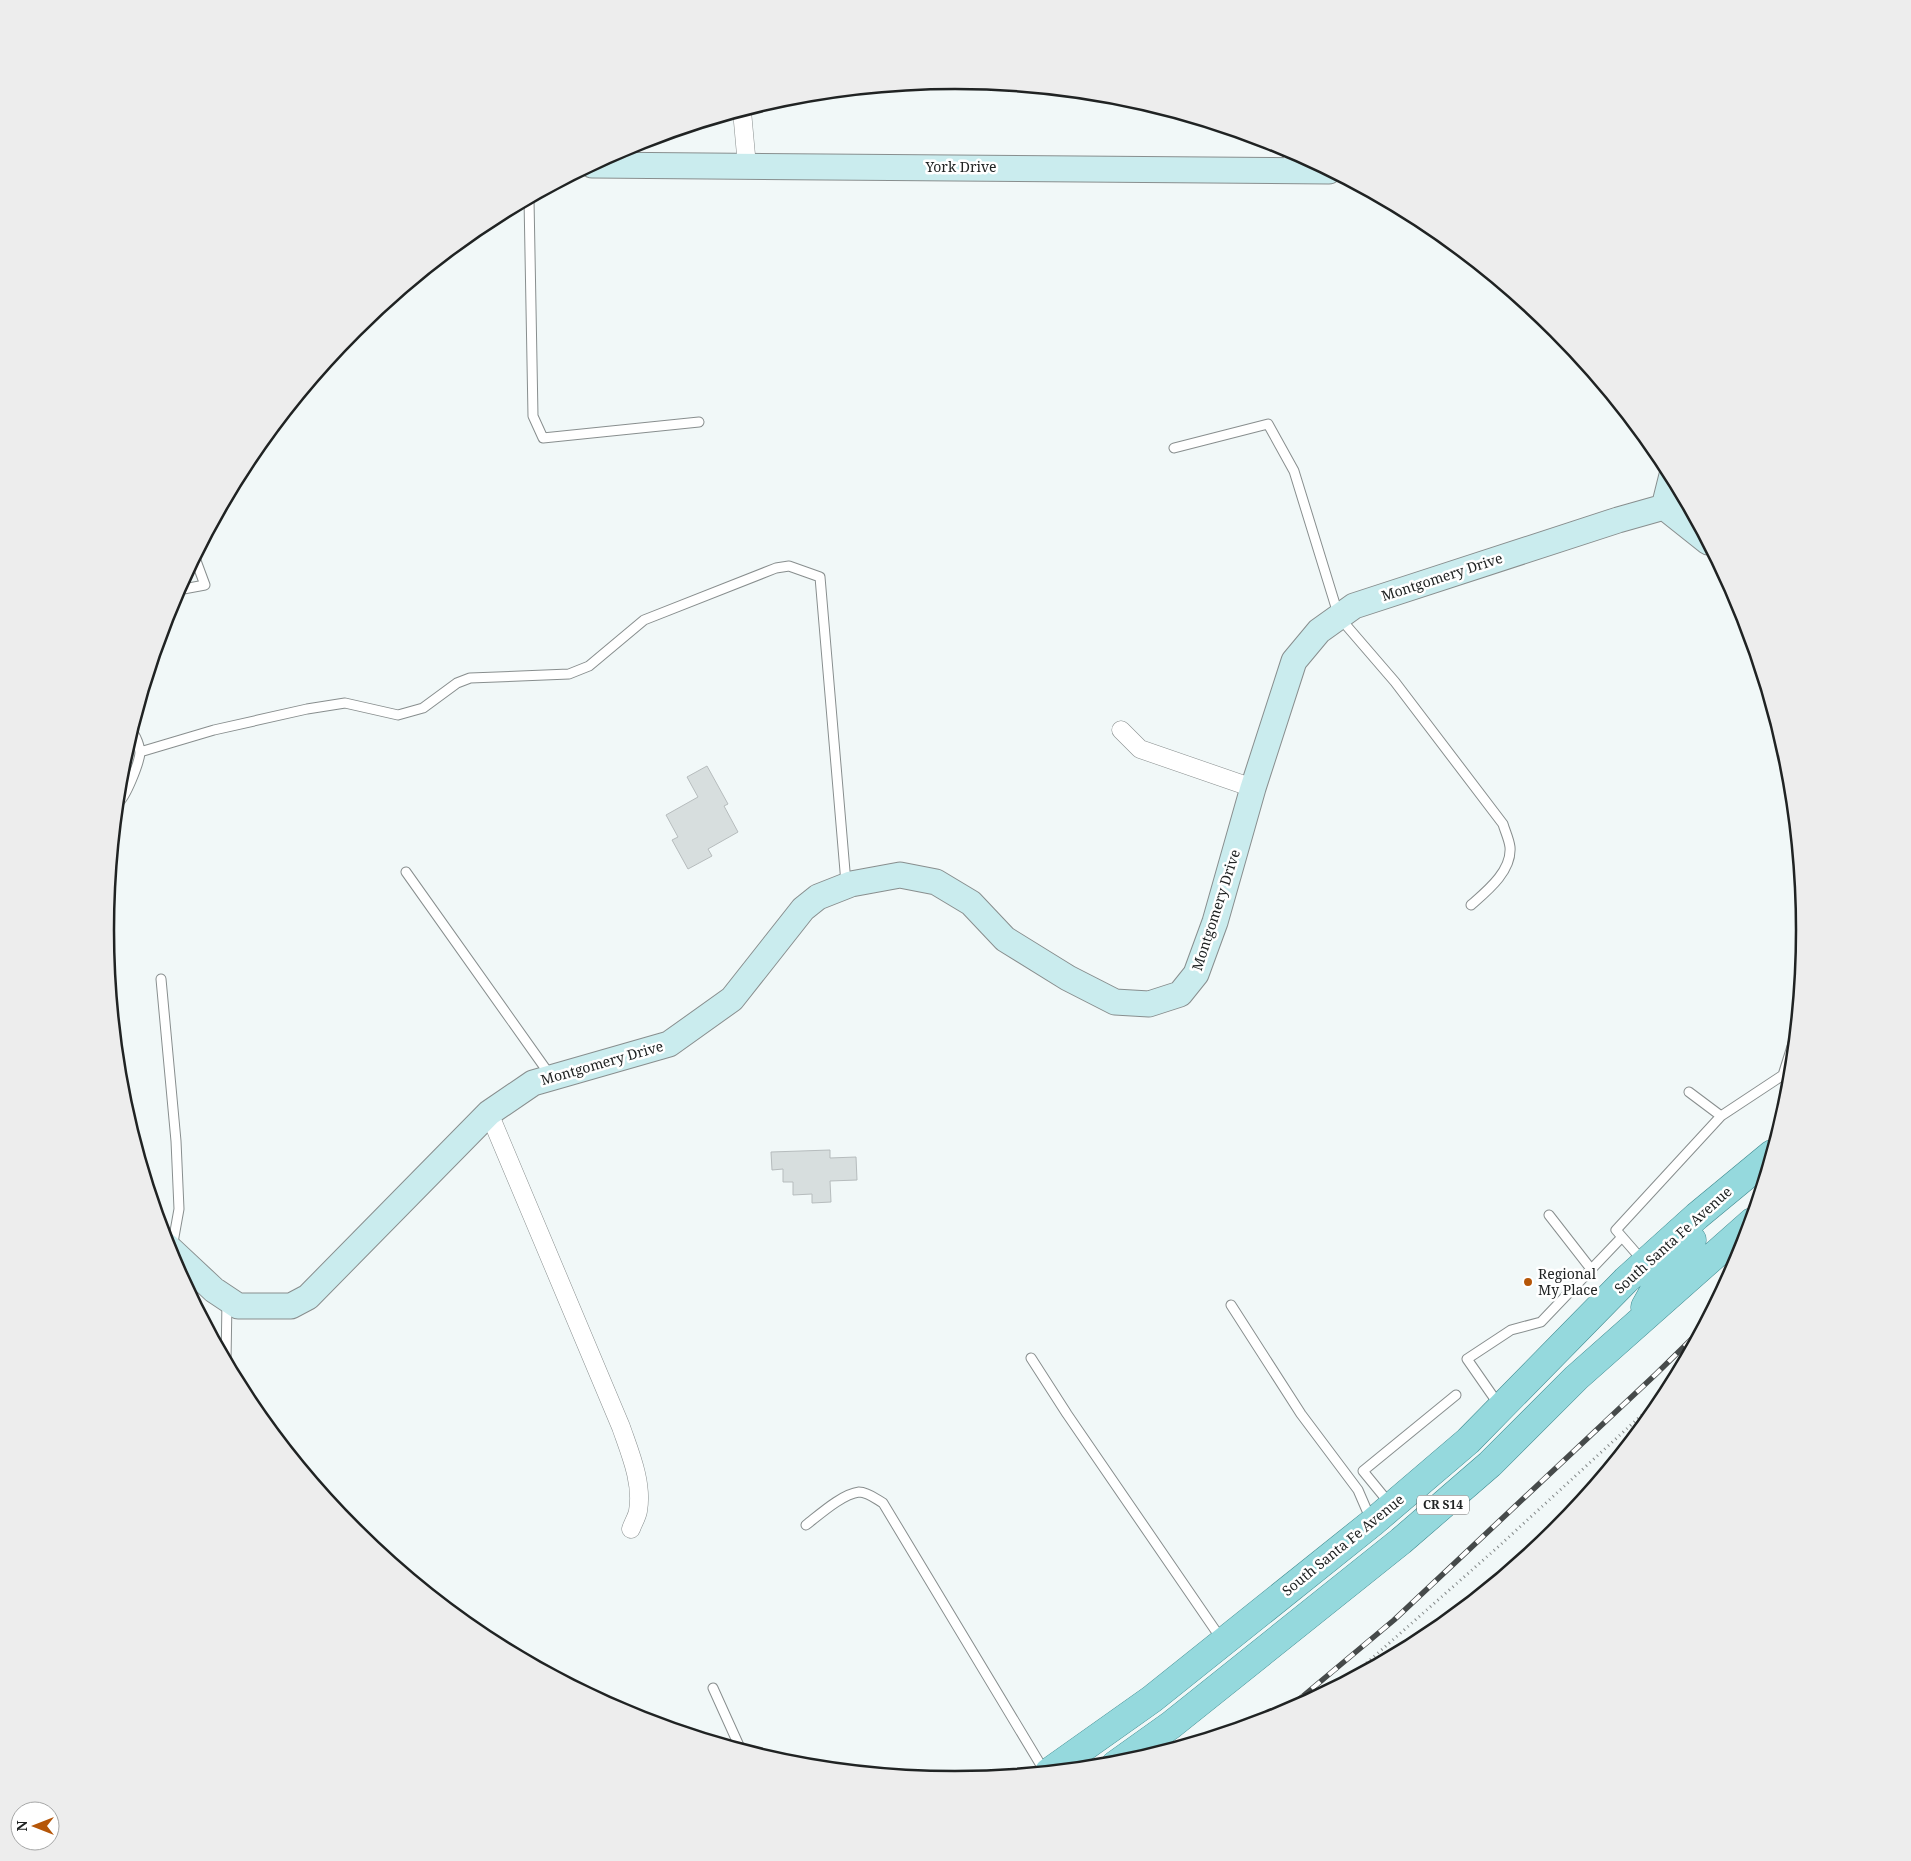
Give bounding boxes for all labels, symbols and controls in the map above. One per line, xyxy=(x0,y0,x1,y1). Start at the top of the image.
street label: York Drive xyxy=(924,157,997,176)
street label: Montgomery Drive xyxy=(1379,548,1505,605)
street label: Montgomery Drive xyxy=(1187,847,1244,973)
street label: Montgomery Drive xyxy=(538,1036,665,1089)
street label: South Santa Fe Avenue xyxy=(1610,1182,1735,1298)
place label: Regional My Place xyxy=(1538,1264,1598,1299)
marker: Regional My Place xyxy=(1522,1276,1534,1288)
street label: South Santa Fe Avenue xyxy=(1278,1489,1408,1600)
road number: CR S14 xyxy=(1417,1496,1469,1514)
north arrow xyxy=(10,1801,60,1851)
text: N xyxy=(12,1820,31,1832)

